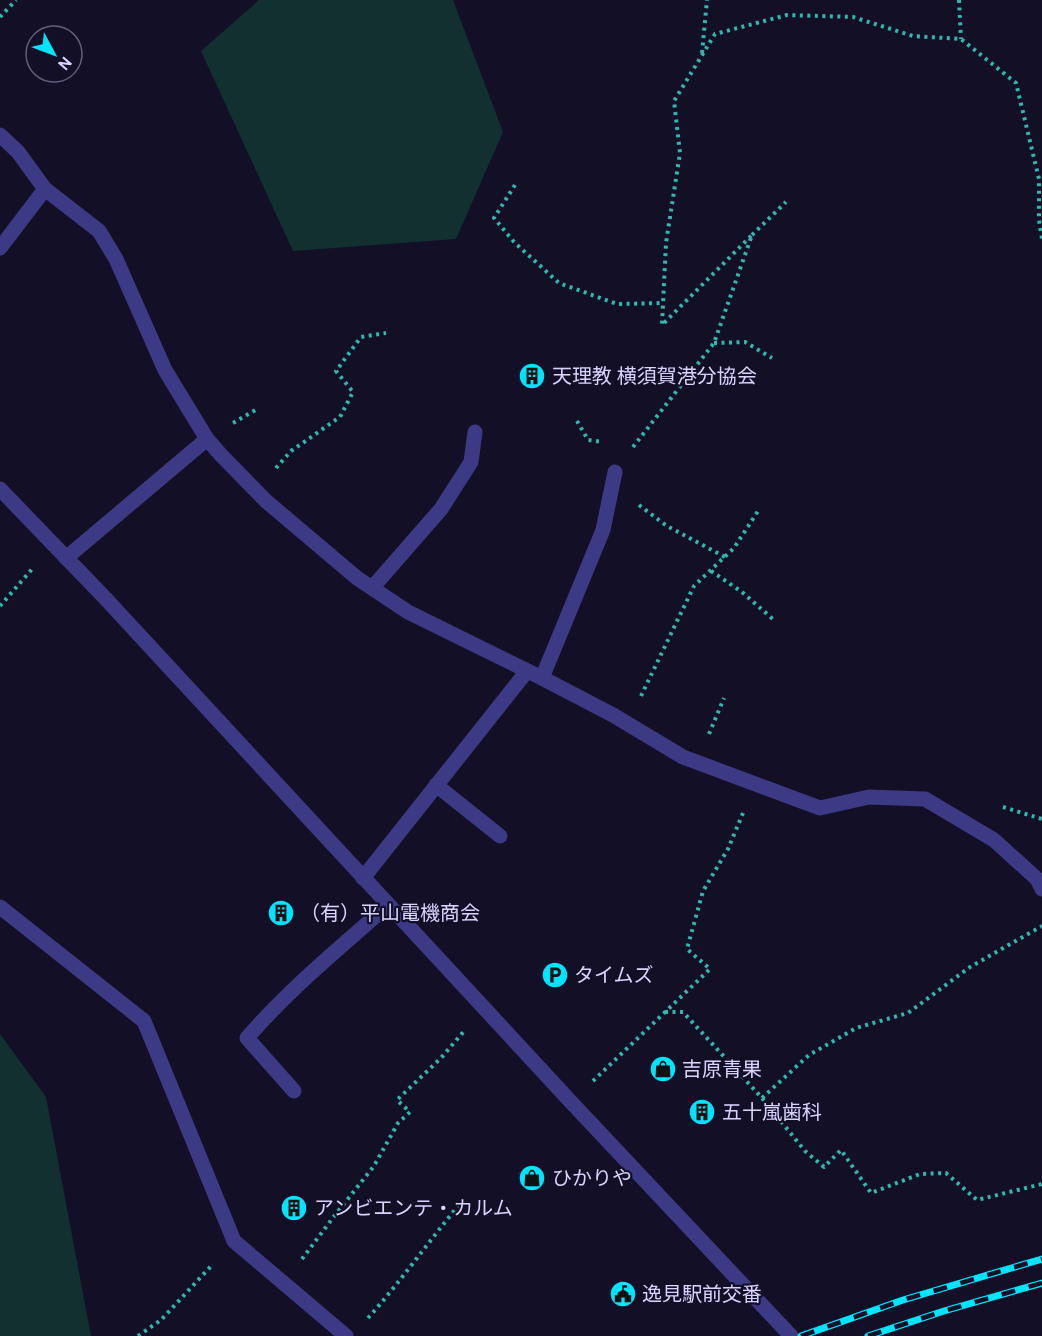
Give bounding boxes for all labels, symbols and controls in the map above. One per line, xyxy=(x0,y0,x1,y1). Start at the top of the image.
north arrow xyxy=(24,24,84,84)
text: N xyxy=(52,52,75,73)
building icon: 天理教 横須賀港分協会 xyxy=(517,361,547,391)
place label: 天理教 横須賀港分協会 xyxy=(552,365,757,391)
building icon: （有）平山電機商会 xyxy=(266,898,296,928)
place label: （有）平山電機商会 xyxy=(300,902,480,928)
parking icon: タイムズ xyxy=(540,960,570,990)
place label: タイムズ xyxy=(574,964,654,990)
shop icon: 吉原青果 xyxy=(648,1054,678,1084)
place label: 吉原青果 xyxy=(682,1058,762,1084)
building icon: 五十嵐歯科 xyxy=(687,1097,717,1127)
place label: 五十嵐歯科 xyxy=(722,1101,822,1127)
shop icon: ひかりや xyxy=(517,1163,547,1193)
place label: ひかりや xyxy=(552,1167,632,1193)
building icon: アンビエンテ・カルム xyxy=(279,1193,309,1223)
place label: アンビエンテ・カルム xyxy=(314,1197,513,1223)
public building icon: 逸見駅前交番 xyxy=(608,1279,638,1309)
place label: 逸見駅前交番 xyxy=(642,1283,762,1309)

